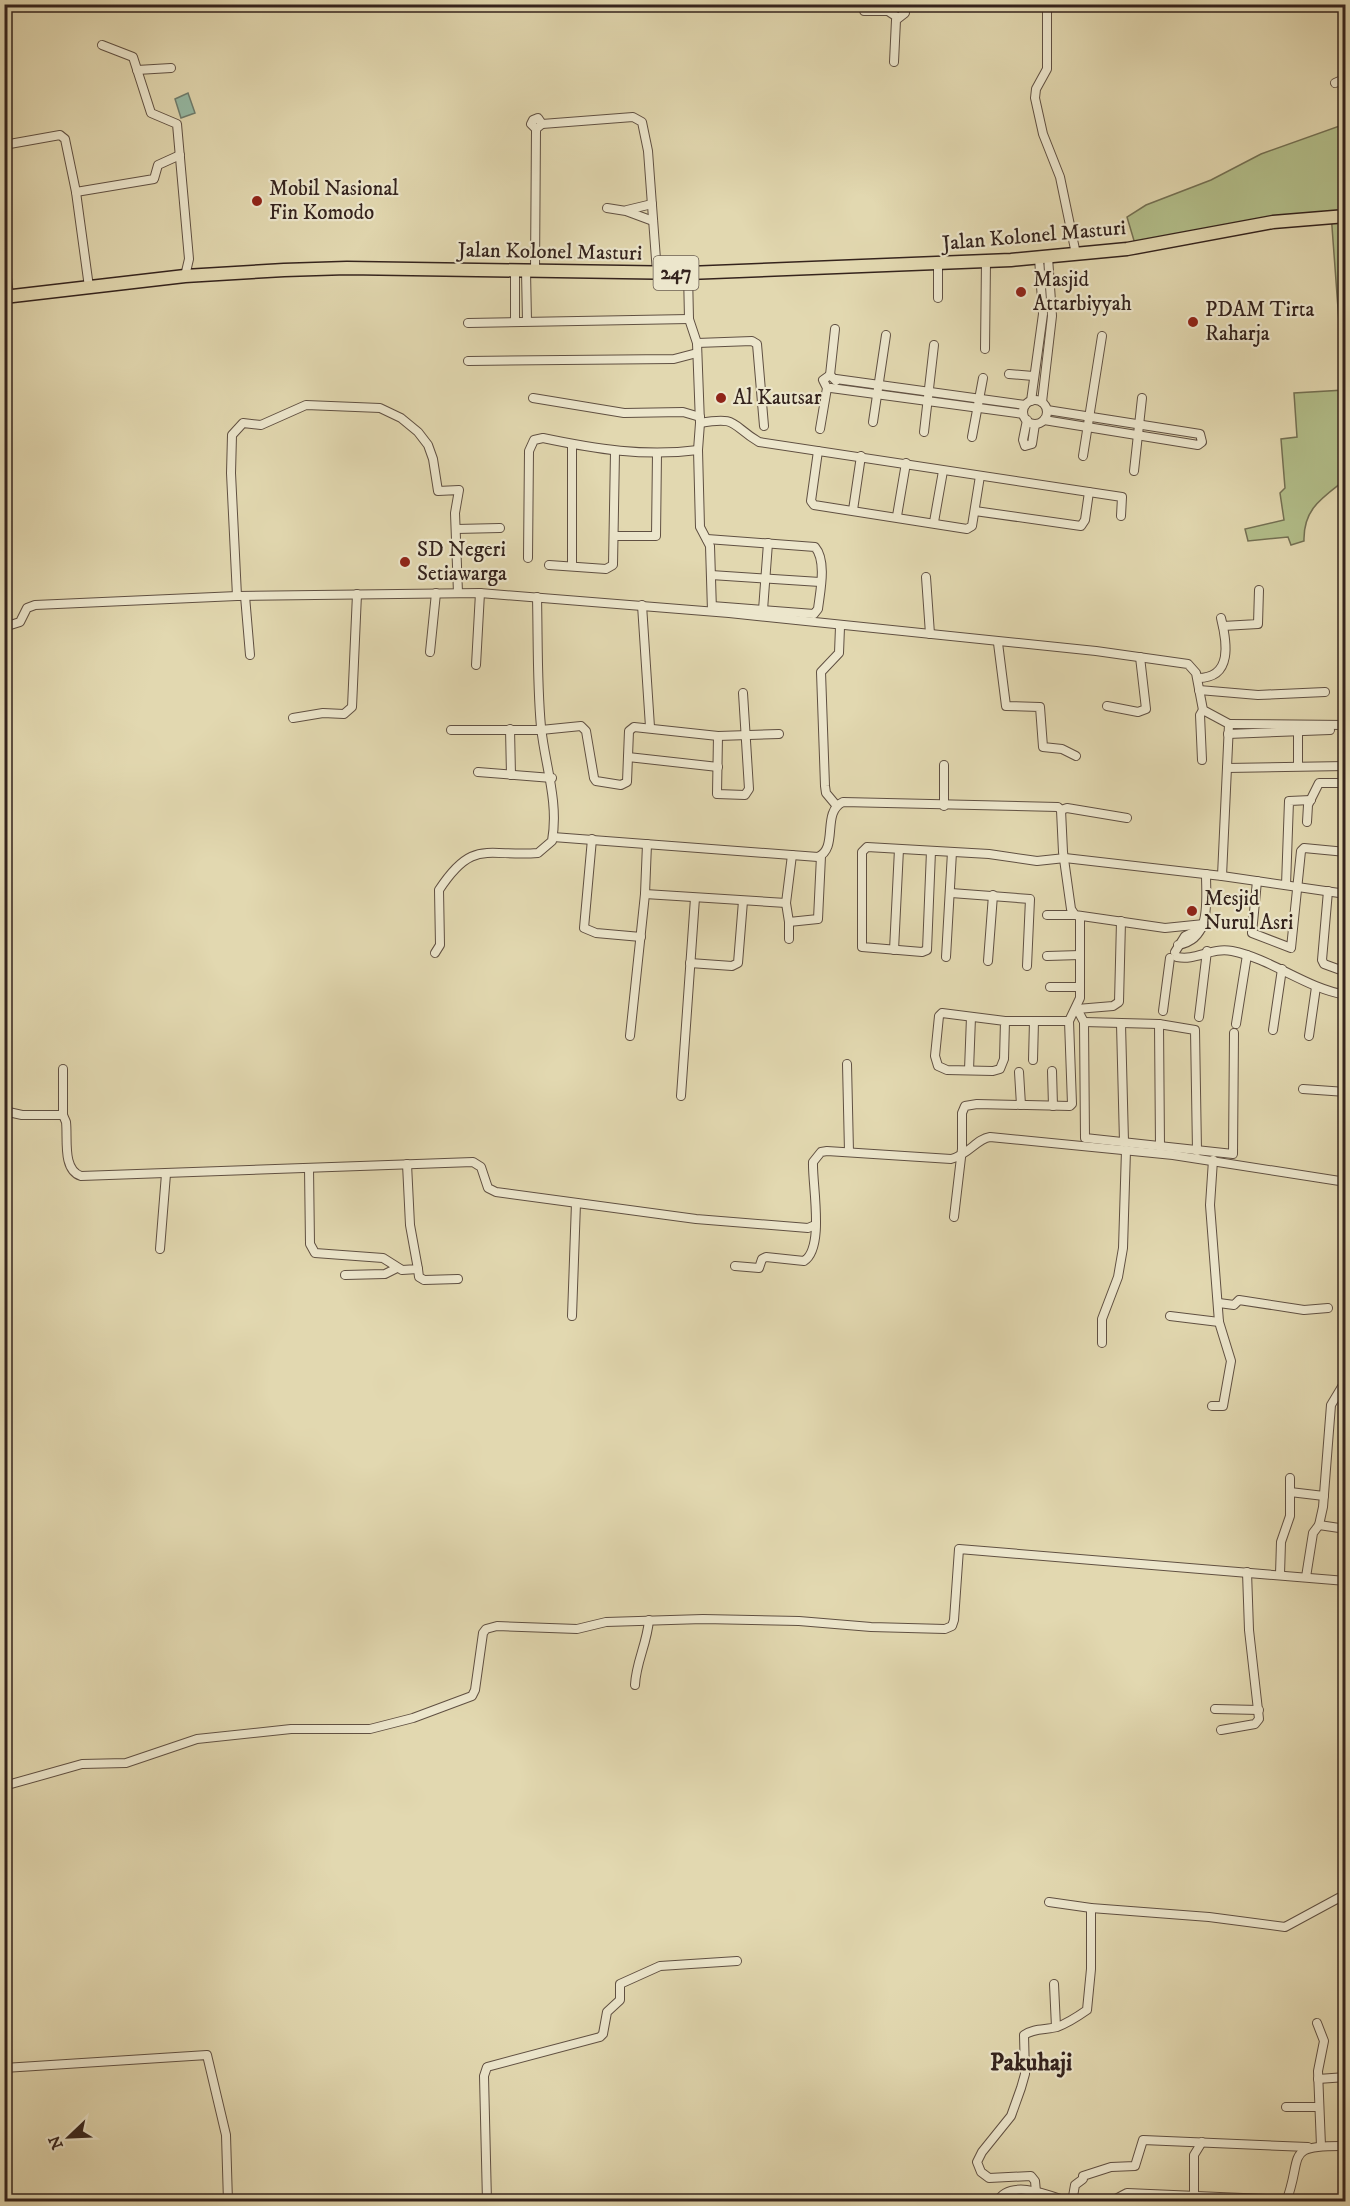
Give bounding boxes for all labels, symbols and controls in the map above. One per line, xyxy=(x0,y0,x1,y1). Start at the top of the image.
place label: Mobil Nasional Fin Komodo xyxy=(269,176,399,226)
marker: Mobil Nasional Fin Komodo xyxy=(250,194,264,208)
street label: Jalan Kolonel Masturi xyxy=(939,215,1127,257)
street label: Jalan Kolonel Masturi xyxy=(456,237,642,267)
road number: 247 xyxy=(654,256,698,290)
place label: Masjid Attarbiyyah xyxy=(1033,267,1132,317)
marker: Masjid Attarbiyyah xyxy=(1014,285,1028,299)
place label: PDAM Tirta Raharja xyxy=(1205,297,1314,347)
marker: PDAM Tirta Raharja xyxy=(1186,315,1200,329)
place label: Al Kautsar xyxy=(733,385,822,411)
marker: Al Kautsar xyxy=(714,391,728,405)
place label: SD Negeri Setiawarga xyxy=(417,537,507,587)
marker: SD Negeri Setiawarga xyxy=(398,555,412,569)
place label: Mesjid Nurul Asri xyxy=(1204,886,1293,936)
marker: Mesjid Nurul Asri xyxy=(1185,904,1199,918)
district label: Pakuhaji xyxy=(990,2048,1072,2078)
north arrow xyxy=(39,2107,99,2167)
text: N xyxy=(44,2133,68,2152)

